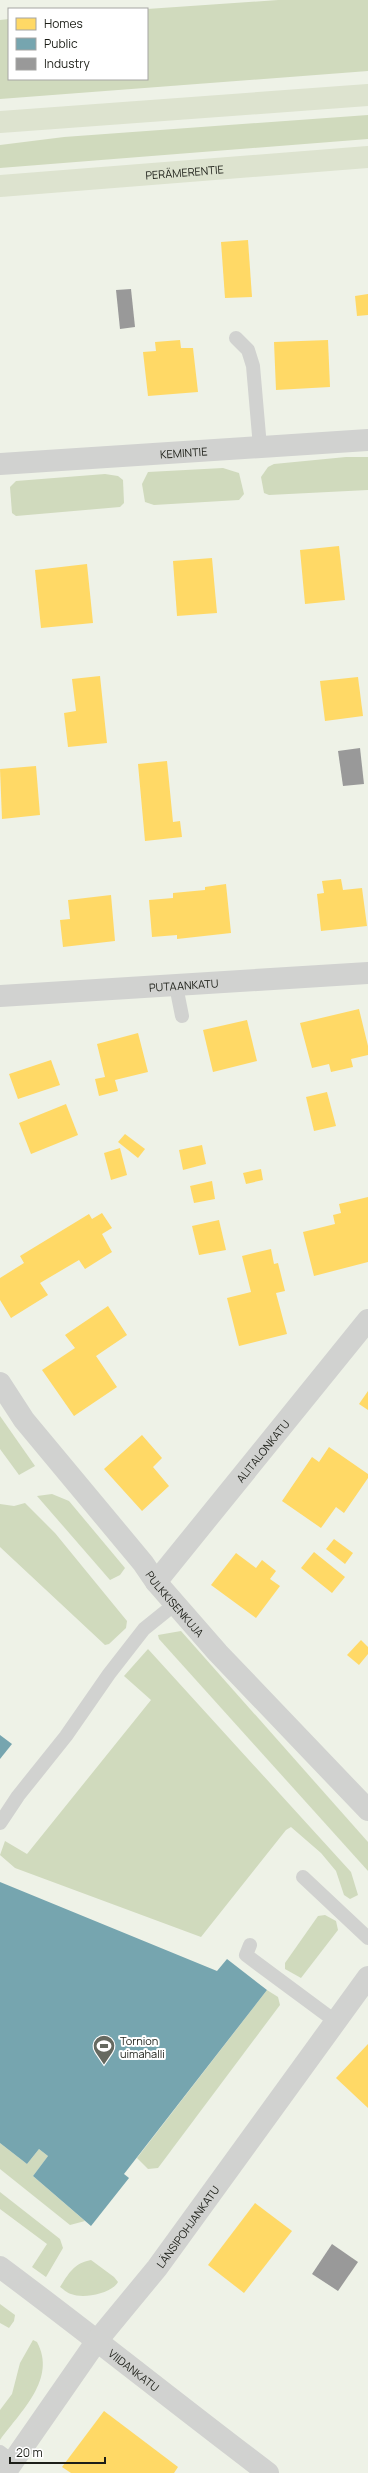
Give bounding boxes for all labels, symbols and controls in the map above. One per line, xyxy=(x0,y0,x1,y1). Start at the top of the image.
legend xyxy=(8,8,148,80)
text: Homes xyxy=(44,15,83,32)
text: Public xyxy=(44,35,78,52)
text: Industry xyxy=(44,55,90,72)
street label: PERÄMERENTIE xyxy=(145,161,224,182)
street label: KEMINTIE xyxy=(159,443,208,461)
street label: PUTAANKATU xyxy=(148,975,219,994)
street label: ALITALONKATU xyxy=(232,1416,292,1485)
street label: PULKKISENKUJA xyxy=(143,1568,208,1640)
sports icon: Tornion uimahalli xyxy=(91,2033,117,2066)
place label: Tornion uimahalli xyxy=(120,2033,165,2061)
street label: LÄNSIPOHJANKATU xyxy=(152,2182,222,2270)
street label: VIIDANKATU xyxy=(106,2345,163,2394)
scale bar xyxy=(10,2439,105,2465)
text: 20 m xyxy=(16,2444,43,2461)

